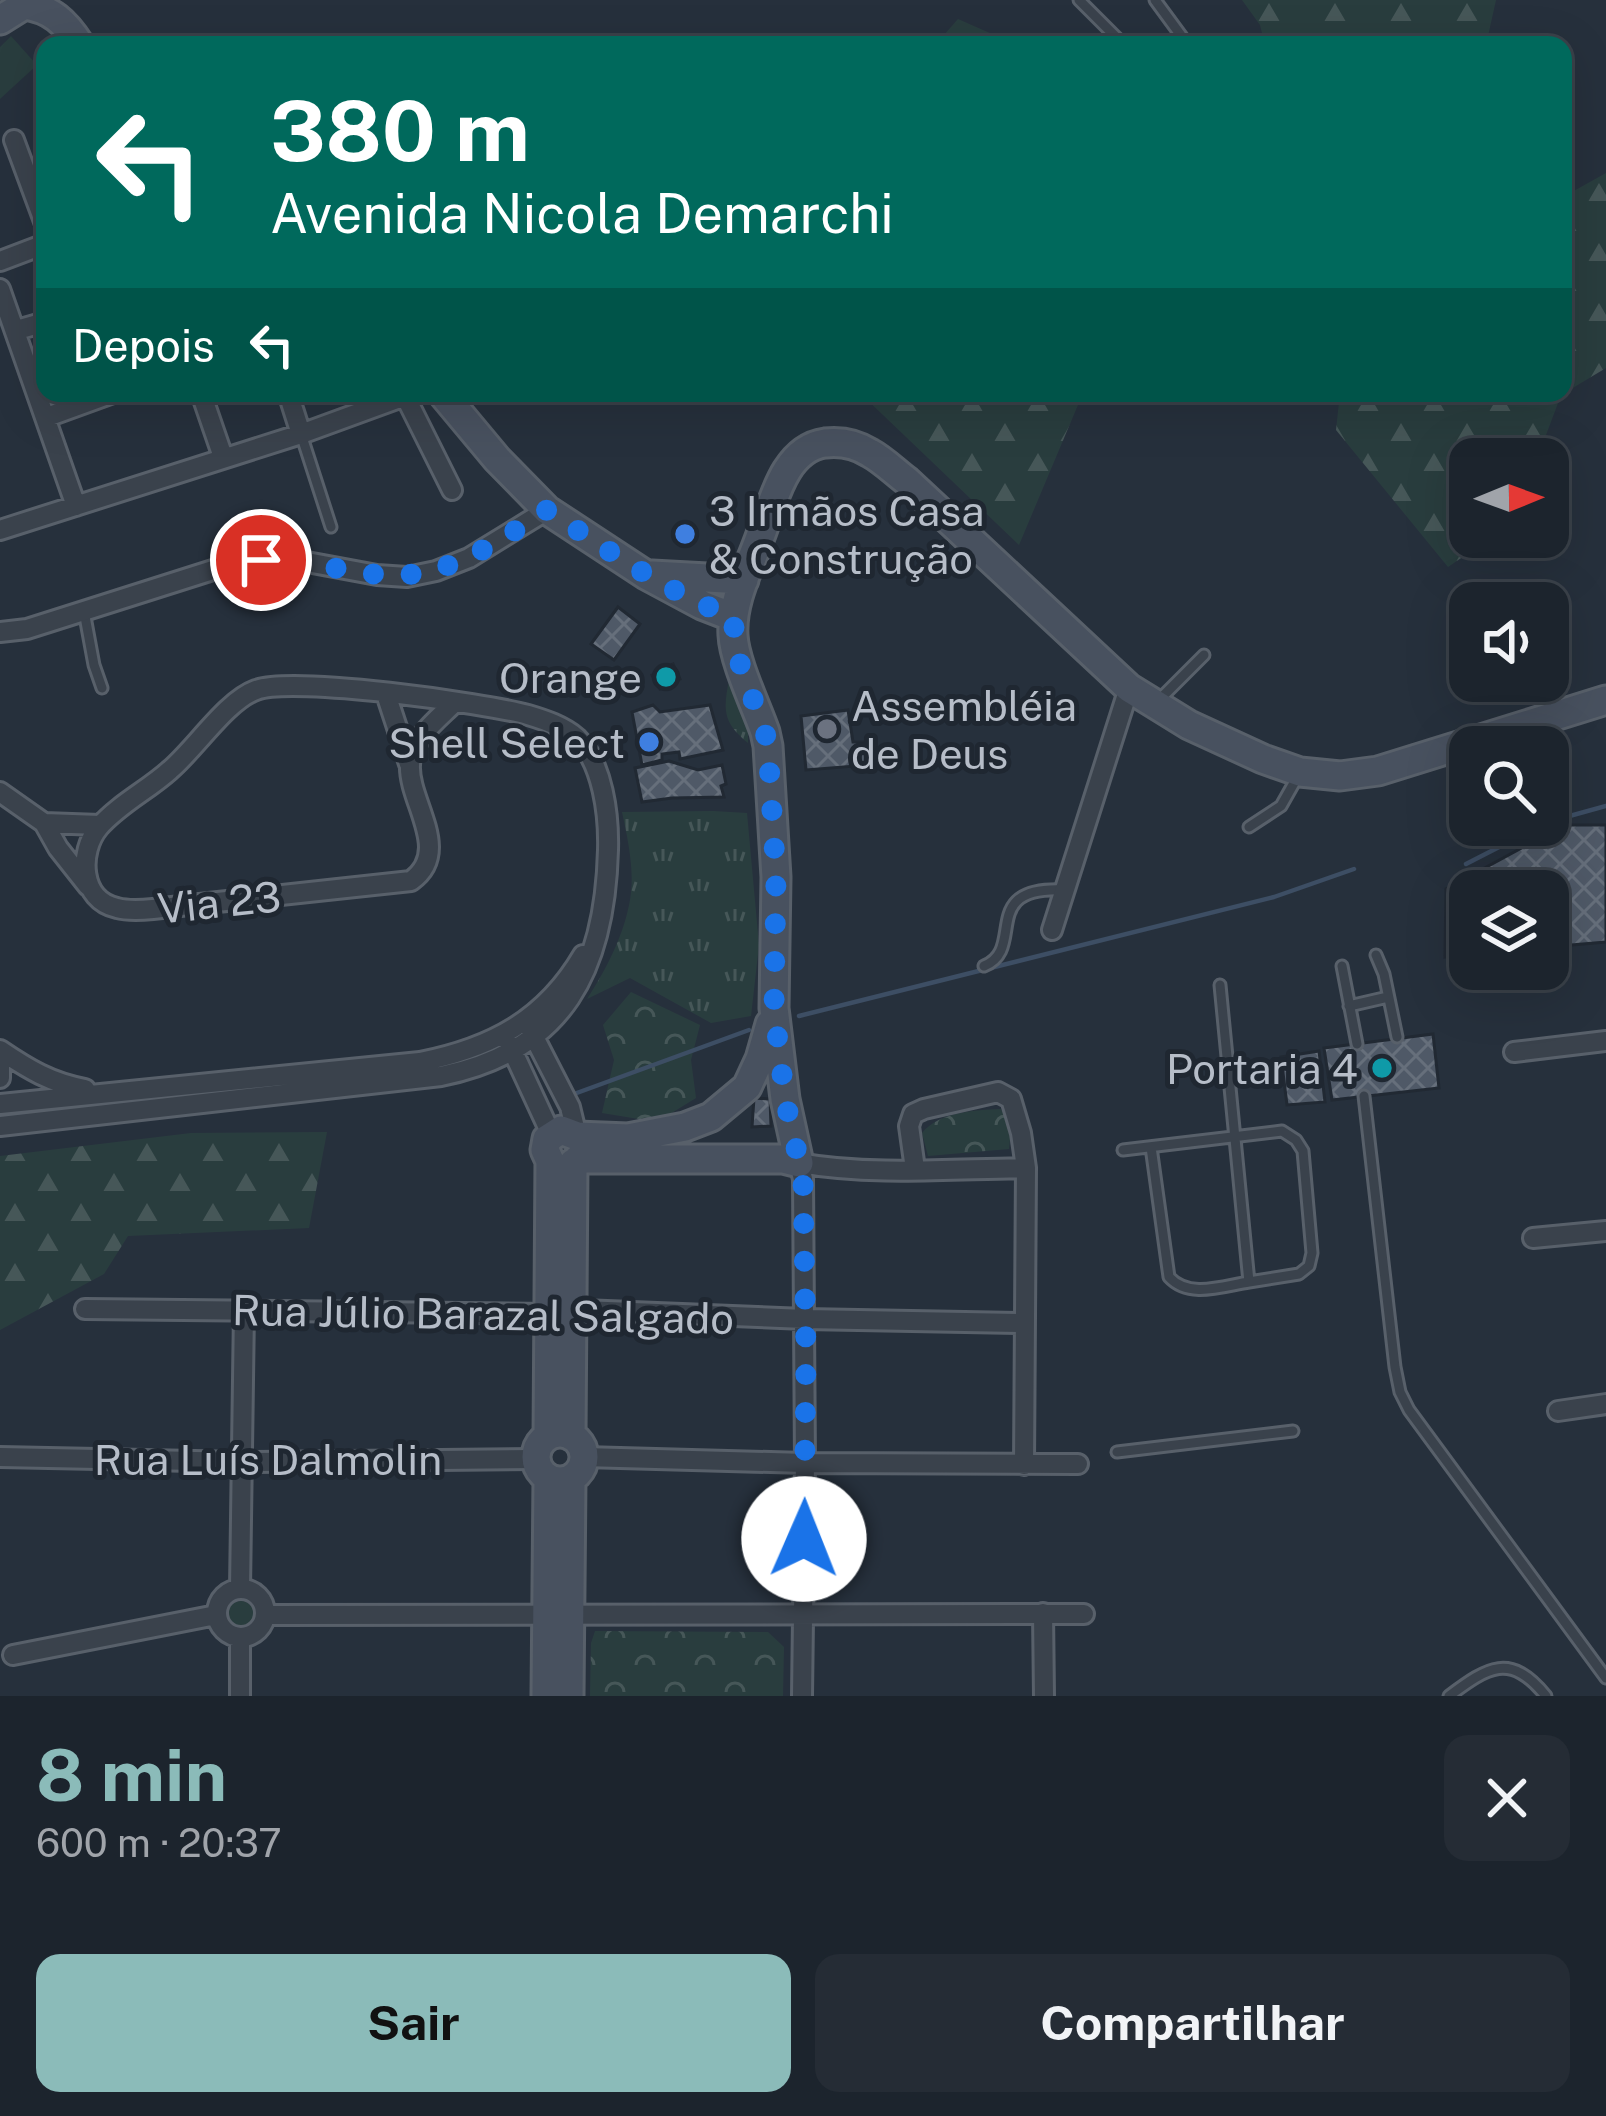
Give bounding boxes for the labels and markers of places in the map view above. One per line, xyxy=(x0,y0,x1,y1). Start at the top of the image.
place label: 3 Irmãos Casa & Construção xyxy=(709,486,985,583)
pin xyxy=(210,509,312,611)
marker: 3 Irmãos Casa & Construção xyxy=(672,521,698,547)
place label: Orange xyxy=(499,653,642,702)
marker: Orange xyxy=(653,664,679,690)
place label: Assembléia de Deus xyxy=(851,681,1077,778)
marker: Assembléia de Deus xyxy=(814,716,840,742)
place label: Shell Select xyxy=(388,718,625,767)
marker: Shell Select xyxy=(636,729,662,755)
place label: Portaria 4 xyxy=(1166,1044,1358,1093)
marker: Portaria 4 xyxy=(1369,1055,1395,1081)

